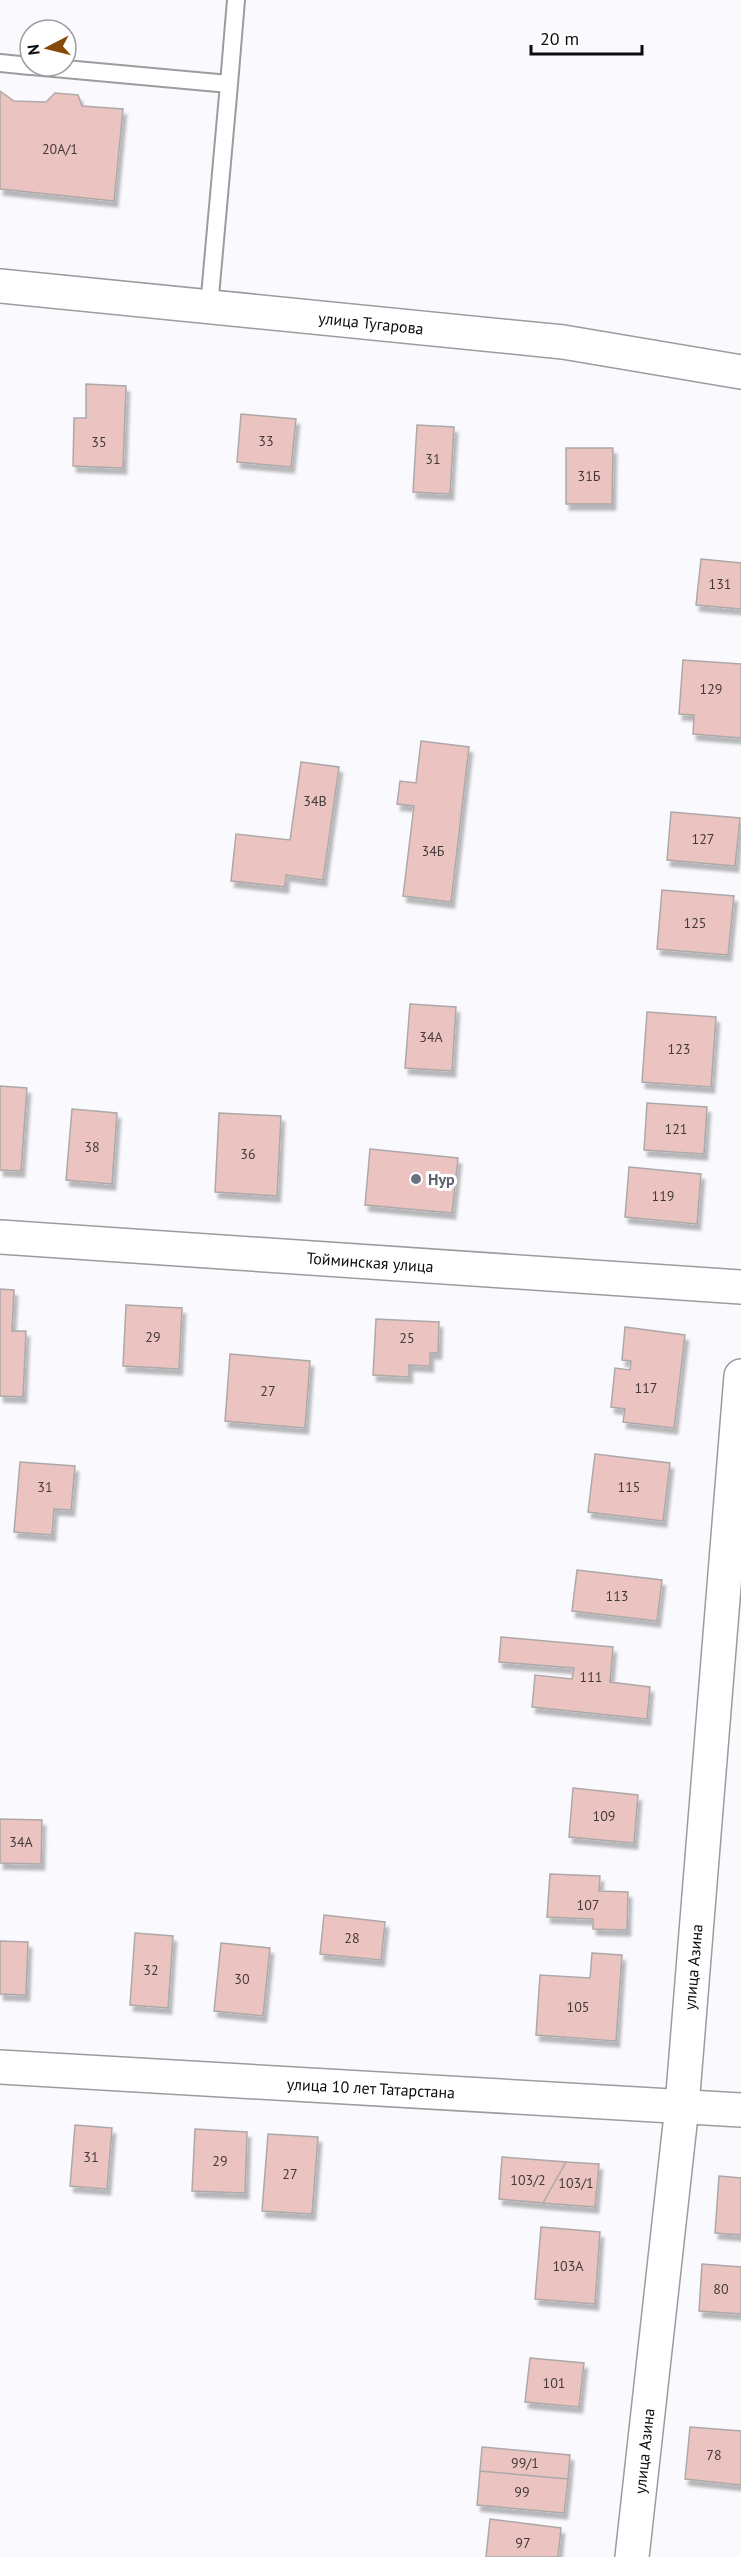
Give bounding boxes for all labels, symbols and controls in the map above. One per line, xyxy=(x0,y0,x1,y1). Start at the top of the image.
north arrow xyxy=(18,18,78,78)
scale bar xyxy=(531,18,642,56)
text: 20 m xyxy=(540,27,579,50)
text: N xyxy=(23,43,44,56)
house number: 20А/1 xyxy=(42,140,78,158)
street label: улица Тугарова xyxy=(317,308,425,338)
house number: 33 xyxy=(258,432,274,450)
house number: 35 xyxy=(91,433,107,451)
house number: 31 xyxy=(425,450,441,468)
house number: 31Б xyxy=(578,467,601,485)
house number: 131 xyxy=(709,575,731,593)
house number: 129 xyxy=(700,680,722,698)
house number: 34В xyxy=(303,792,327,810)
house number: 127 xyxy=(692,830,714,848)
house number: 34Б xyxy=(422,842,445,860)
house number: 125 xyxy=(684,914,706,932)
house number: 34А xyxy=(419,1028,444,1046)
house number: 123 xyxy=(668,1040,690,1058)
house number: 121 xyxy=(665,1120,687,1138)
house number: 38 xyxy=(84,1138,100,1156)
house number: 36 xyxy=(240,1145,256,1163)
place label: Нур xyxy=(428,1169,455,1189)
marker: Нур xyxy=(409,1172,423,1186)
house number: 119 xyxy=(652,1187,674,1205)
street label: Тойминская улица xyxy=(306,1248,434,1276)
house number: 29 xyxy=(145,1328,161,1346)
house number: 25 xyxy=(399,1329,415,1347)
house number: 117 xyxy=(635,1379,657,1397)
house number: 27 xyxy=(260,1382,276,1400)
house number: 31 xyxy=(37,1478,53,1496)
house number: 115 xyxy=(618,1478,640,1496)
house number: 113 xyxy=(606,1587,628,1605)
house number: 111 xyxy=(580,1668,602,1686)
house number: 109 xyxy=(593,1807,615,1825)
house number: 34А xyxy=(9,1833,34,1851)
house number: 107 xyxy=(577,1896,599,1914)
street label: улица Азина xyxy=(679,1923,707,2011)
house number: 28 xyxy=(344,1929,360,1947)
house number: 32 xyxy=(143,1961,159,1979)
house number: 30 xyxy=(234,1970,250,1988)
house number: 105 xyxy=(567,1998,589,2016)
street label: улица 10 лет Татарстана xyxy=(286,2074,456,2102)
house number: 31 xyxy=(83,2148,99,2166)
house number: 29 xyxy=(212,2152,228,2170)
house number: 27 xyxy=(282,2165,298,2183)
house number: 103/2 xyxy=(510,2171,546,2189)
house number: 103/1 xyxy=(558,2174,594,2192)
house number: 103А xyxy=(552,2257,584,2275)
house number: 80 xyxy=(713,2280,729,2298)
house number: 101 xyxy=(543,2374,565,2392)
street label: улица Азина xyxy=(630,2407,658,2495)
house number: 78 xyxy=(706,2446,722,2464)
house number: 99/1 xyxy=(511,2454,539,2472)
house number: 99 xyxy=(514,2483,530,2501)
house number: 97 xyxy=(515,2534,531,2552)

